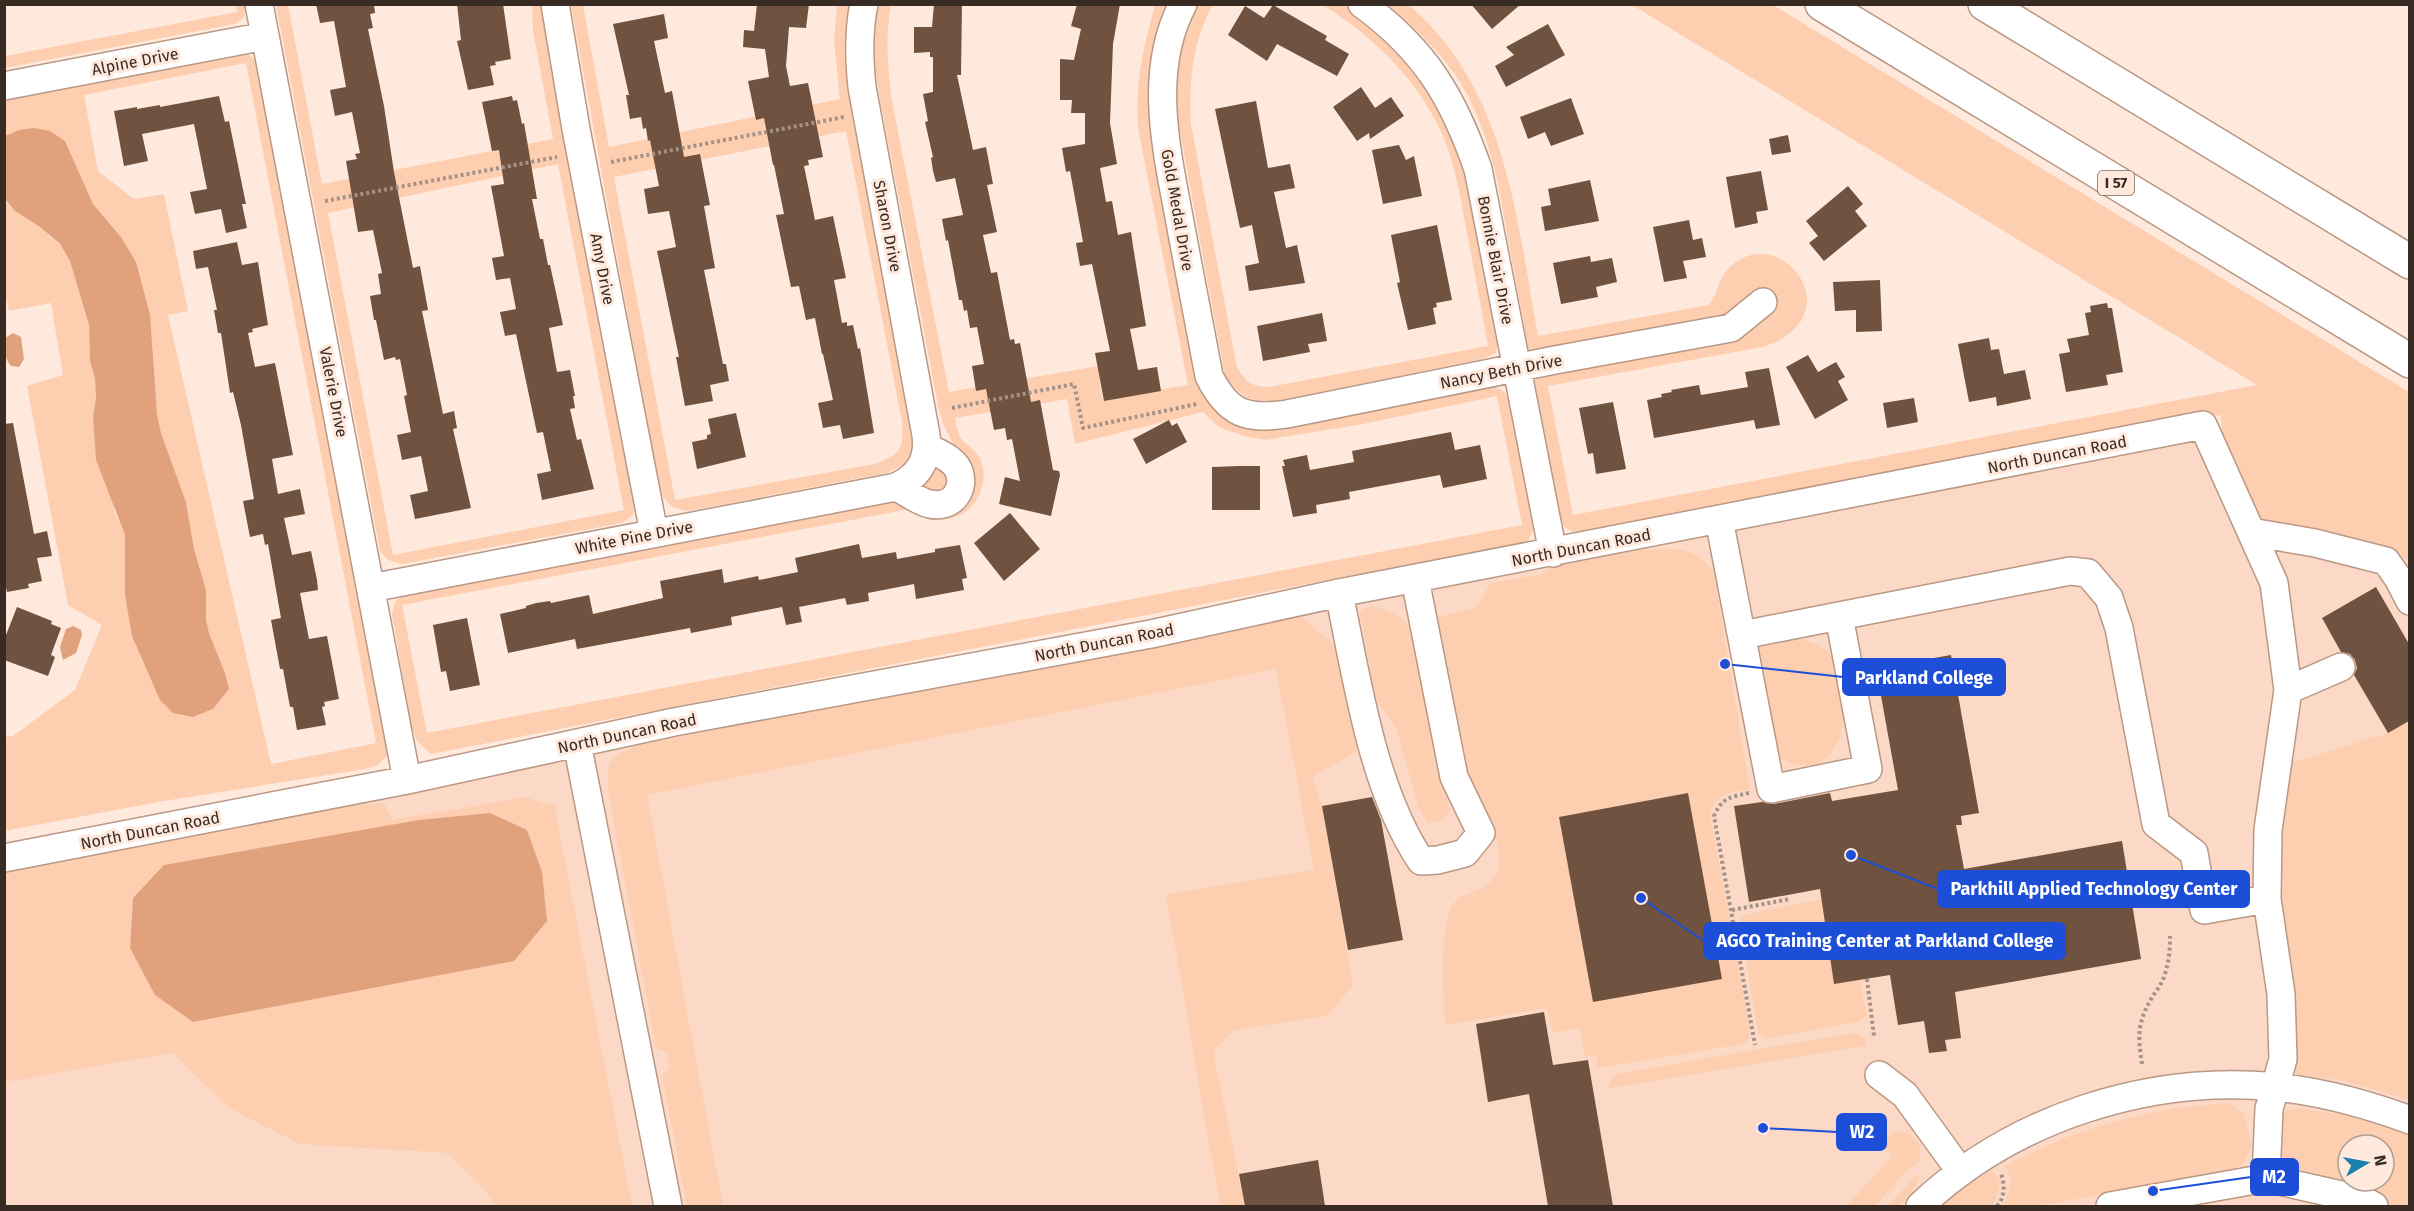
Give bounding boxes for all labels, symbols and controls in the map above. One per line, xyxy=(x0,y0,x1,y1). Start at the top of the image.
street label: Alpine Drive xyxy=(90,44,180,79)
street label: Gold Medal Drive xyxy=(1157,148,1198,273)
road number: I 57 xyxy=(2098,171,2134,195)
street label: Sharon Drive xyxy=(869,179,906,274)
street label: Bonnie Blair Drive xyxy=(1474,194,1517,326)
street label: Amy Drive xyxy=(586,232,619,306)
street label: Valerie Drive xyxy=(315,345,352,439)
street label: Nancy Beth Drive xyxy=(1438,350,1564,393)
street label: North Duncan Road xyxy=(1986,432,2128,477)
street label: White Pine Drive xyxy=(574,517,694,558)
street label: North Duncan Road xyxy=(1510,525,1652,570)
street label: North Duncan Road xyxy=(1033,620,1175,665)
callout: Parkland College xyxy=(1843,659,2005,695)
text: Parkland College xyxy=(1855,667,1993,689)
street label: North Duncan Road xyxy=(556,709,698,757)
street label: North Duncan Road xyxy=(79,808,221,853)
callout: Parkhill Applied Technology Center xyxy=(1938,871,2249,907)
text: Parkhill Applied Technology Center xyxy=(1951,878,2238,900)
callout: AGCO Training Center at Parkland College xyxy=(1704,923,2065,959)
text: AGCO Training Center at Parkland College xyxy=(1716,930,2053,952)
callout: W2 xyxy=(1837,1114,1886,1150)
text: W2 xyxy=(1850,1121,1874,1143)
north arrow xyxy=(2336,1133,2396,1193)
text: N xyxy=(2370,1154,2391,1167)
callout: M2 xyxy=(2251,1159,2298,1195)
text: M2 xyxy=(2262,1166,2286,1188)

